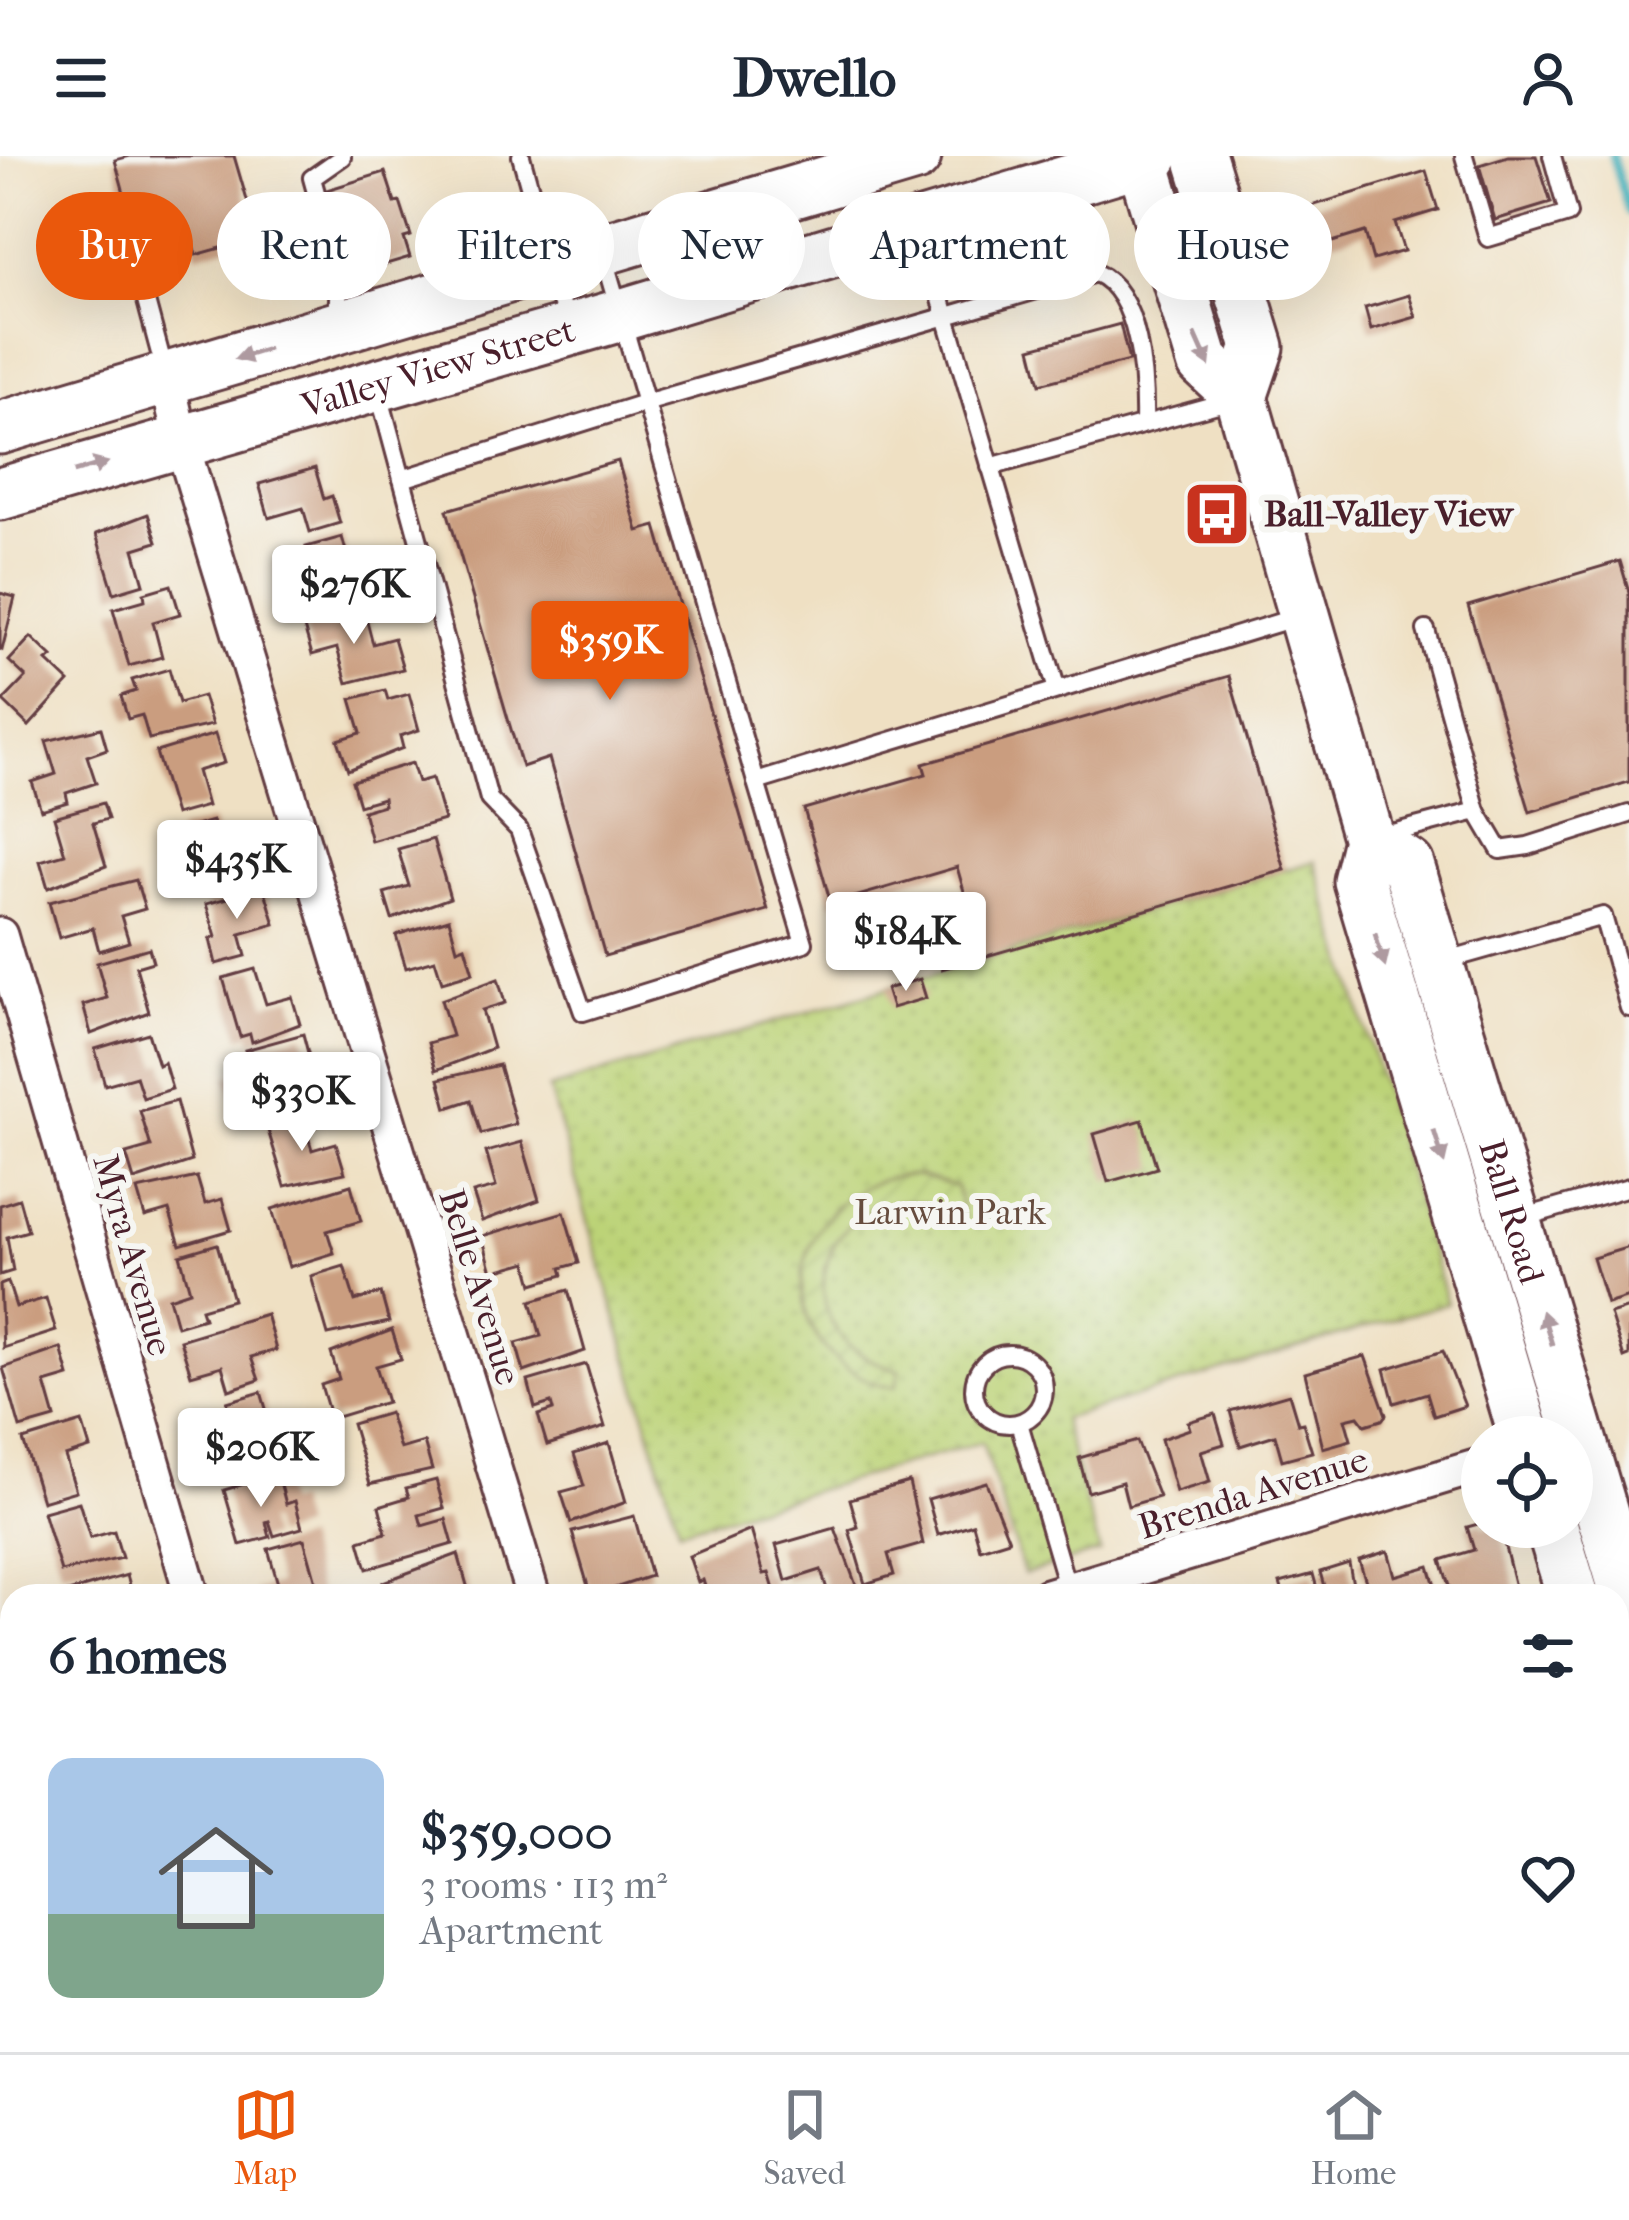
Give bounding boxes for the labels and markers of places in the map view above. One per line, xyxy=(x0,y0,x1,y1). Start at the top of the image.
bus stop icon: Ball-Valley View xyxy=(1182,479,1252,549)
place label: Ball-Valley View xyxy=(1264,493,1515,535)
pin: $276K xyxy=(270,545,438,647)
pin: $359K xyxy=(526,601,694,703)
pin: $435K xyxy=(153,820,321,922)
pin: $184K xyxy=(822,892,990,994)
pin: $330K xyxy=(218,1052,386,1154)
pin: $206K xyxy=(177,1408,345,1510)

